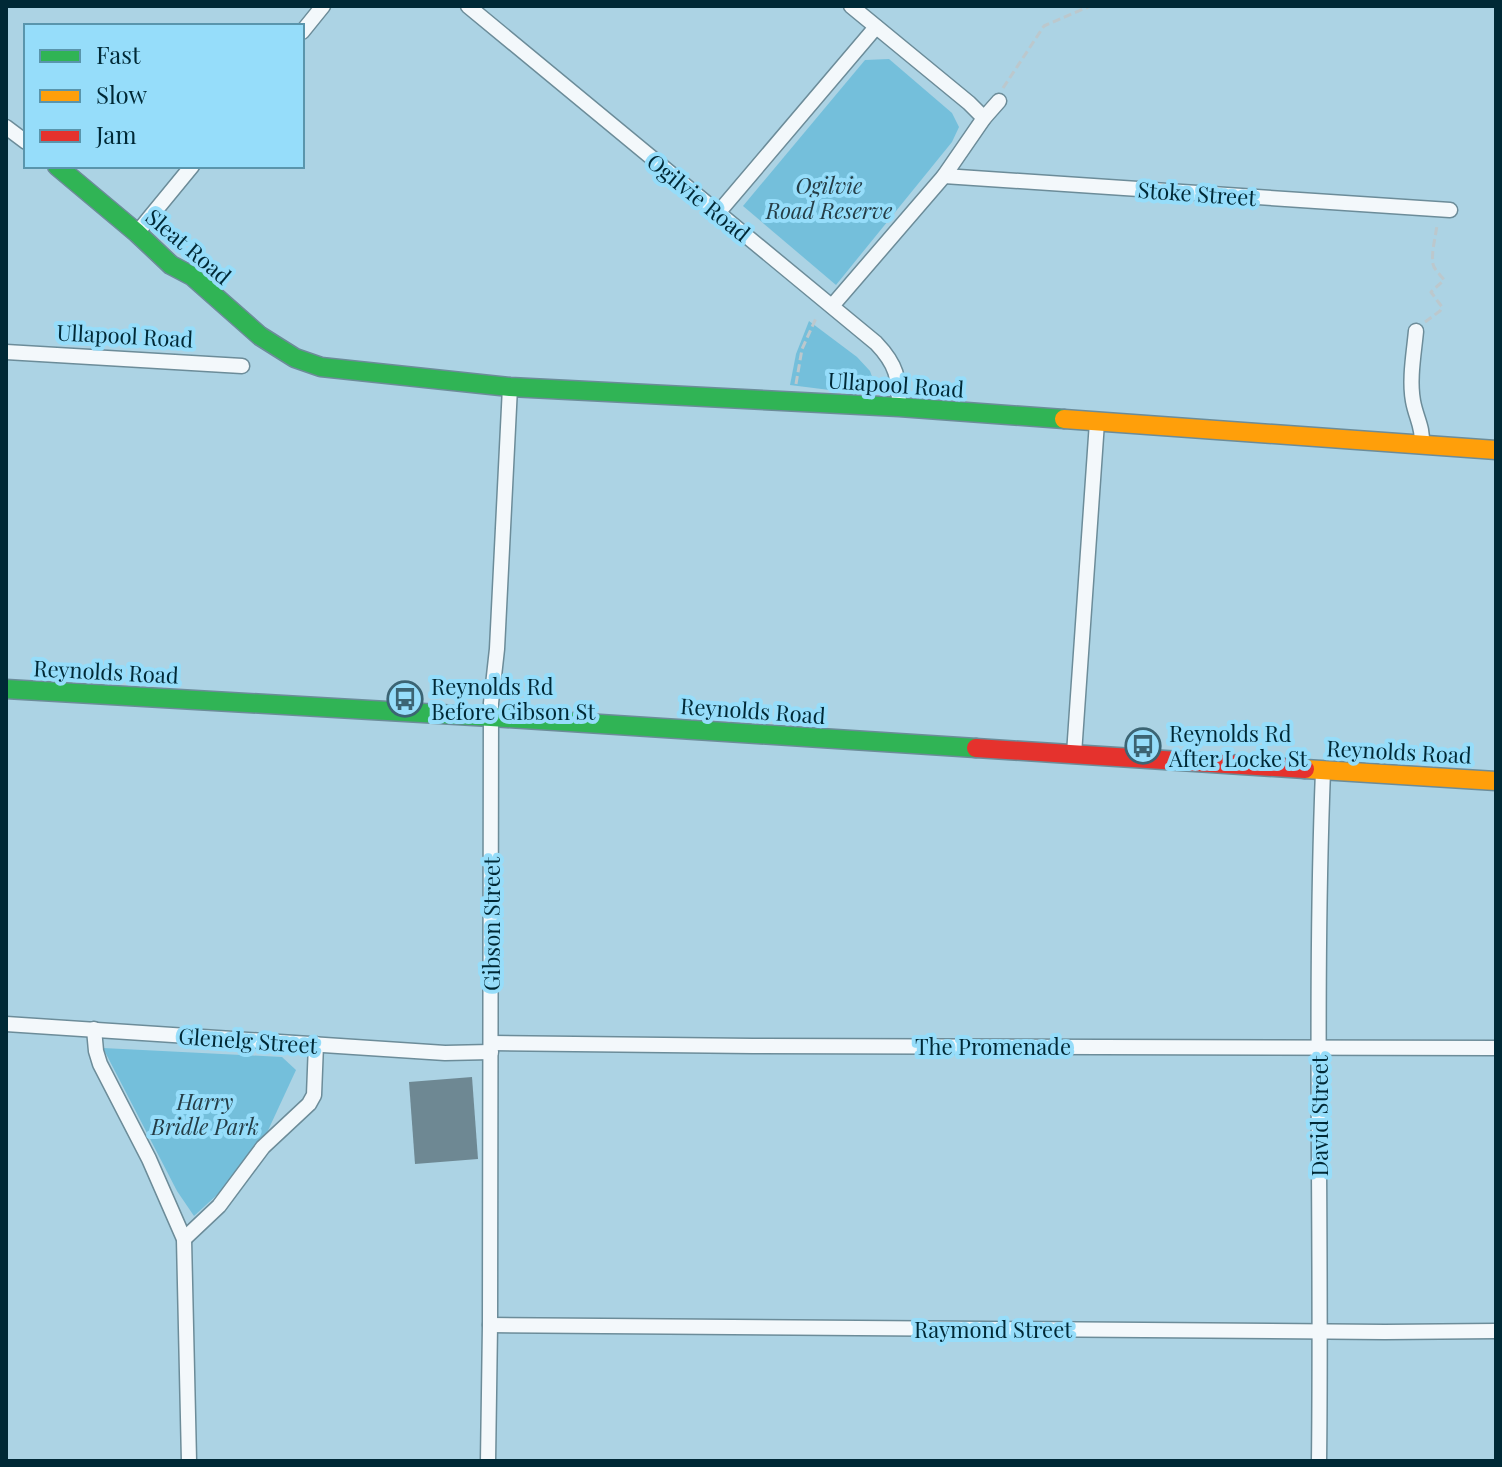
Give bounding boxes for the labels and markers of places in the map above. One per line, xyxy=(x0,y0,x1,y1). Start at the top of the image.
place label: Reynolds Rd Before Gibson St xyxy=(431,671,596,726)
bus stop icon: Reynolds Rd Before Gibson St xyxy=(386,680,424,718)
place label: Reynolds Rd After Locke St xyxy=(1168,718,1309,773)
bus stop icon: Reynolds Rd After Locke St xyxy=(1124,727,1162,765)

